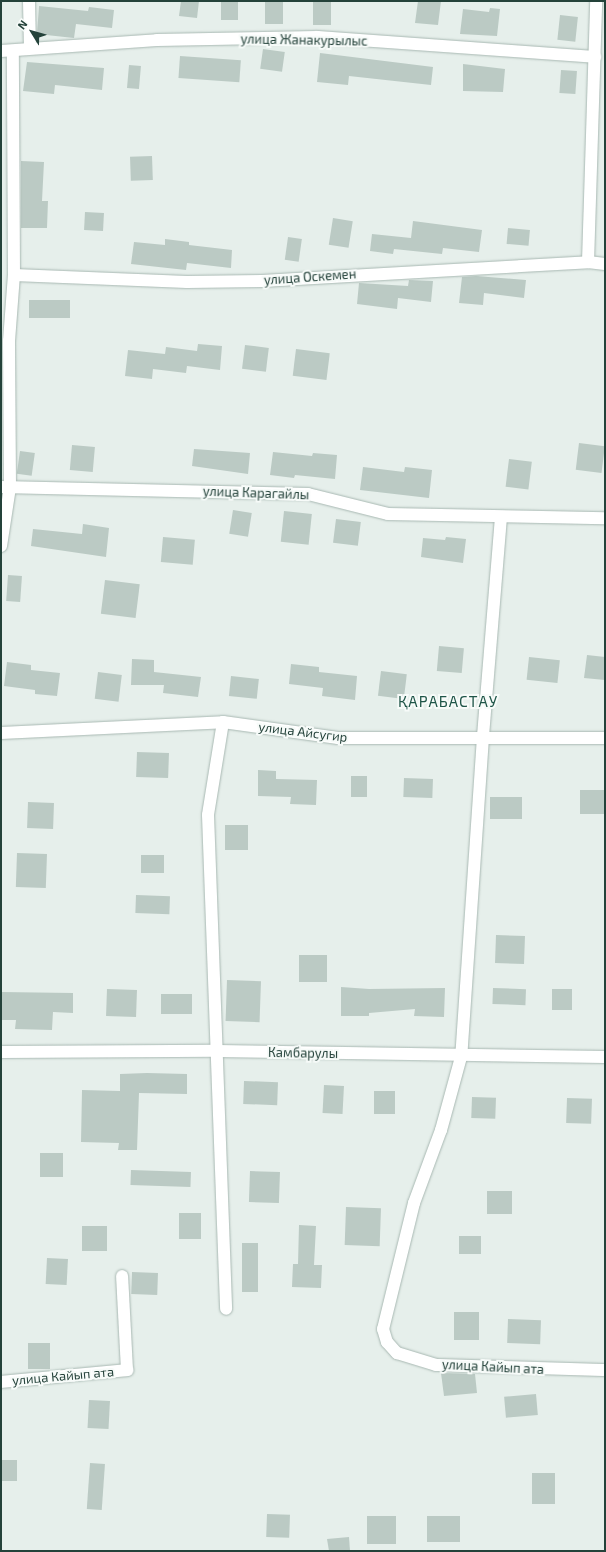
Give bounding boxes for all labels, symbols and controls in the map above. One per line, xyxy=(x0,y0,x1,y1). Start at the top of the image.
north arrow xyxy=(12,12,52,52)
text: N xyxy=(14,17,30,32)
street label: улица Жанакурылыс xyxy=(240,31,368,49)
street label: улица Оскемен xyxy=(263,266,357,288)
street label: улица Карагайлы xyxy=(203,483,309,503)
district label: ҚАРАБАСТАУ xyxy=(398,693,498,711)
street label: улица Айсугир xyxy=(258,719,348,745)
street label: Камбарулы xyxy=(268,1045,338,1061)
street label: улица Кайып ата xyxy=(442,1357,544,1377)
street label: улица Кайып ата xyxy=(11,1364,115,1388)

